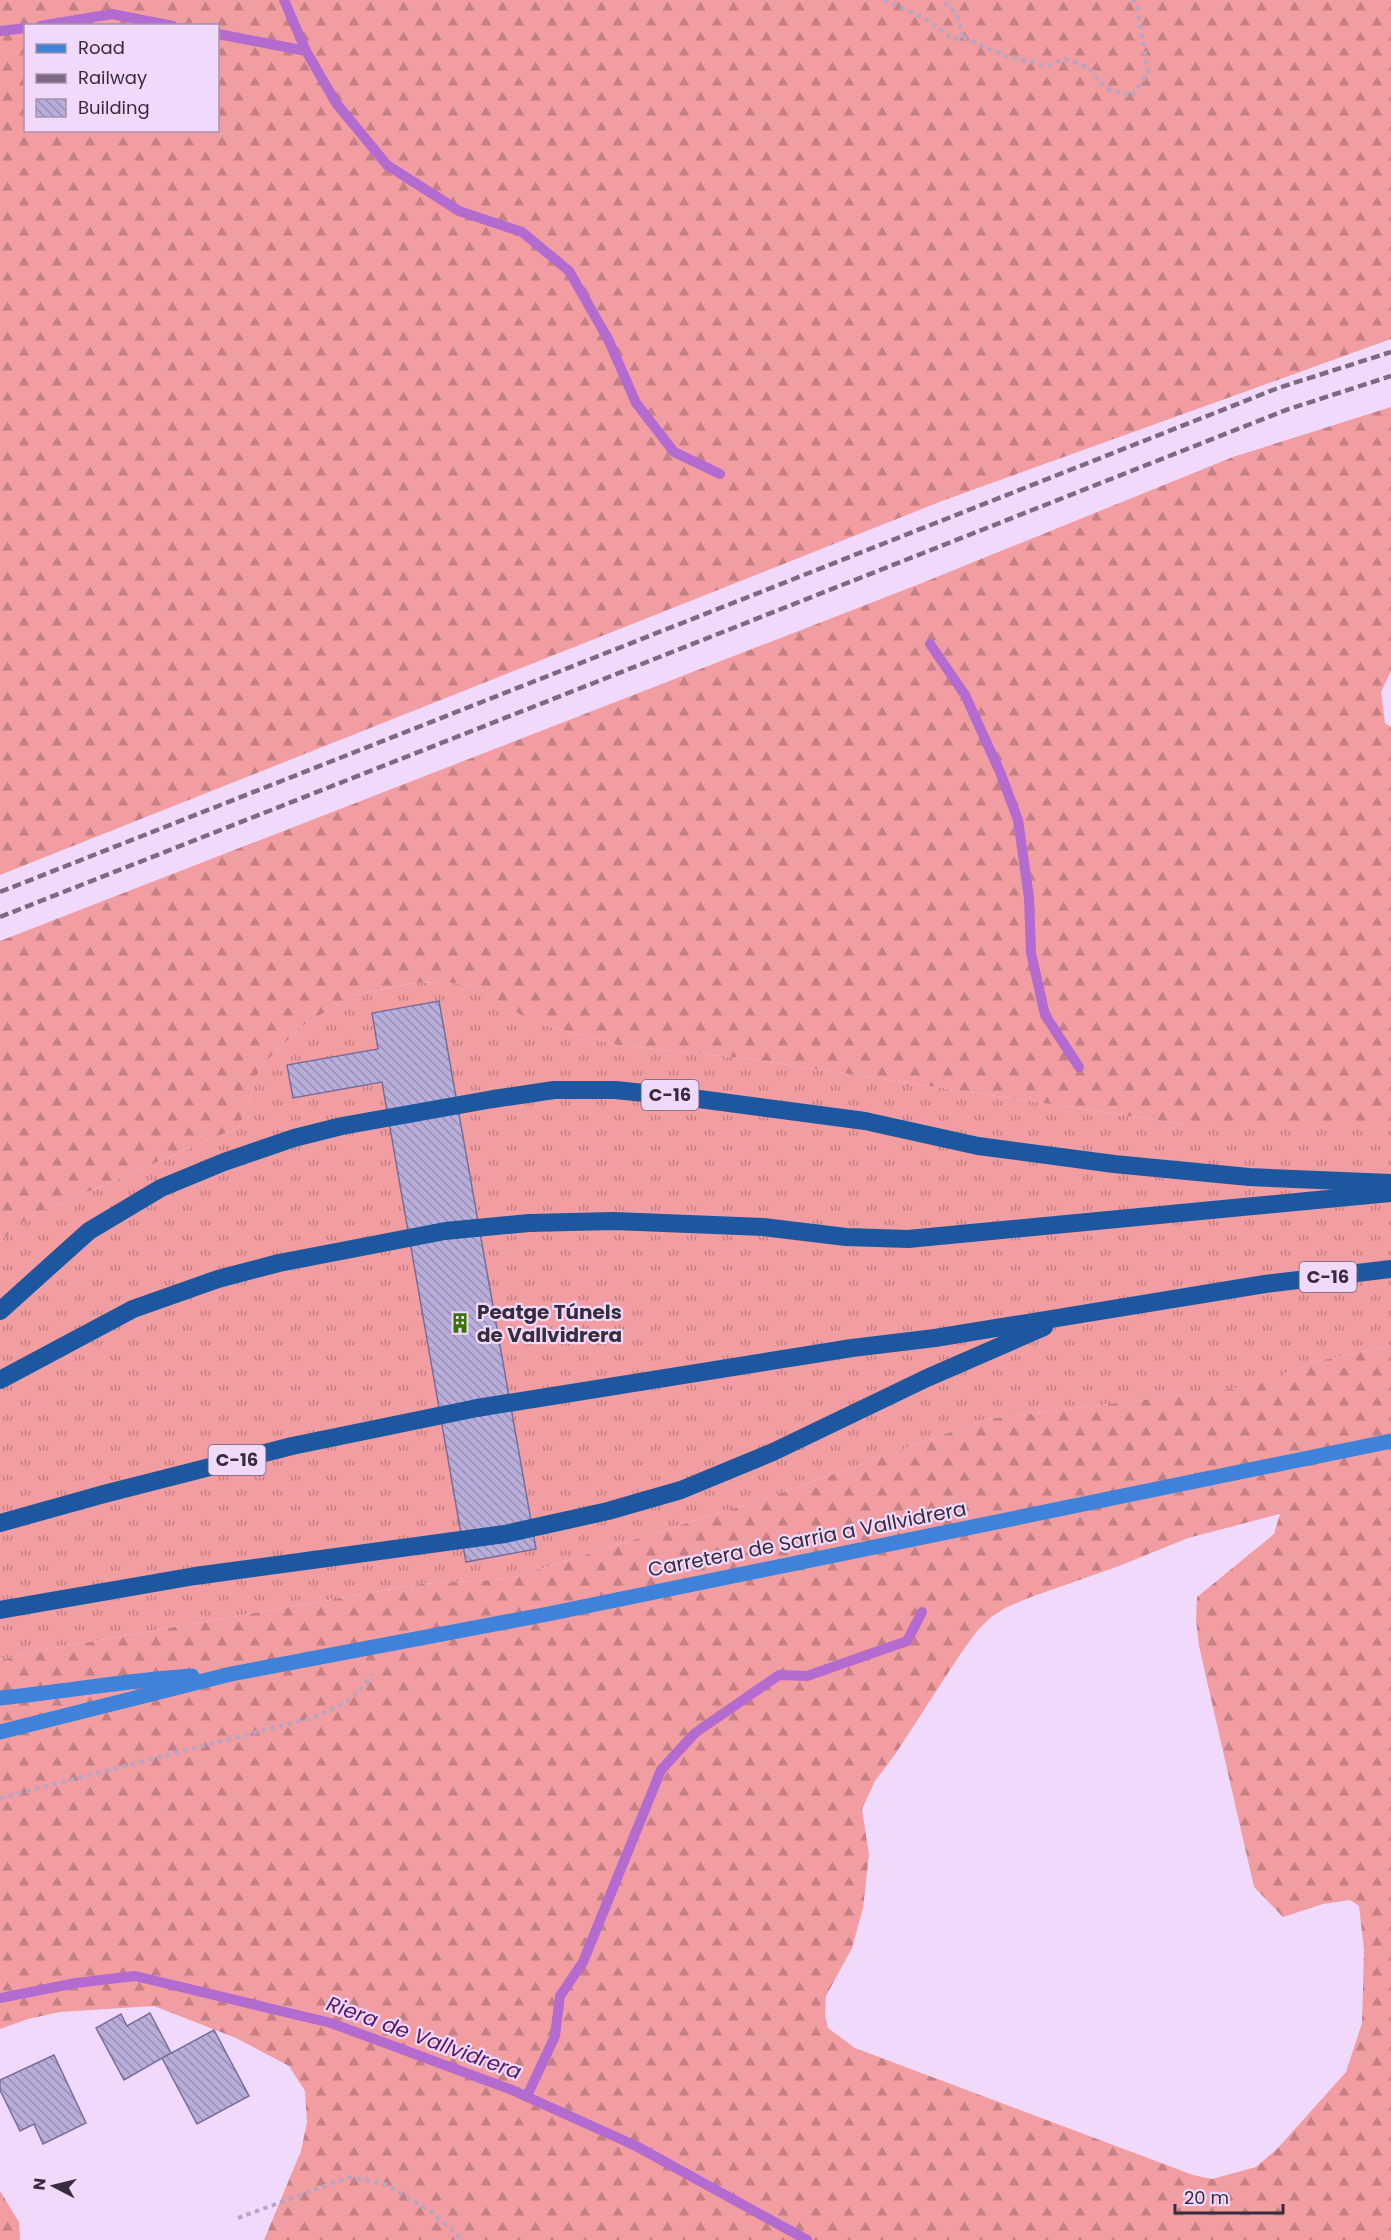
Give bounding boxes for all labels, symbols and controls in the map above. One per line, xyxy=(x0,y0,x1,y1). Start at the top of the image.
legend xyxy=(24,24,219,132)
text: Road xyxy=(78,35,125,60)
text: Railway xyxy=(78,65,147,90)
text: Building xyxy=(78,95,150,120)
road number: C-16 xyxy=(642,1080,698,1110)
road number: C-16 xyxy=(1300,1262,1356,1292)
place label: Peatge Túnels de Vallvidrera xyxy=(477,1298,622,1349)
building icon: Peatge Túnels de Vallvidrera xyxy=(448,1311,472,1335)
road number: C-16 xyxy=(208,1445,266,1475)
street label: Carretera de Sarria a Vallvidrera xyxy=(645,1494,969,1584)
water label: Riera de Vallvidrera xyxy=(323,1989,526,2086)
north arrow xyxy=(24,2156,84,2216)
text: N xyxy=(27,2177,52,2192)
scale bar xyxy=(1175,2177,1283,2215)
text: 20 m xyxy=(1184,2185,1229,2210)

